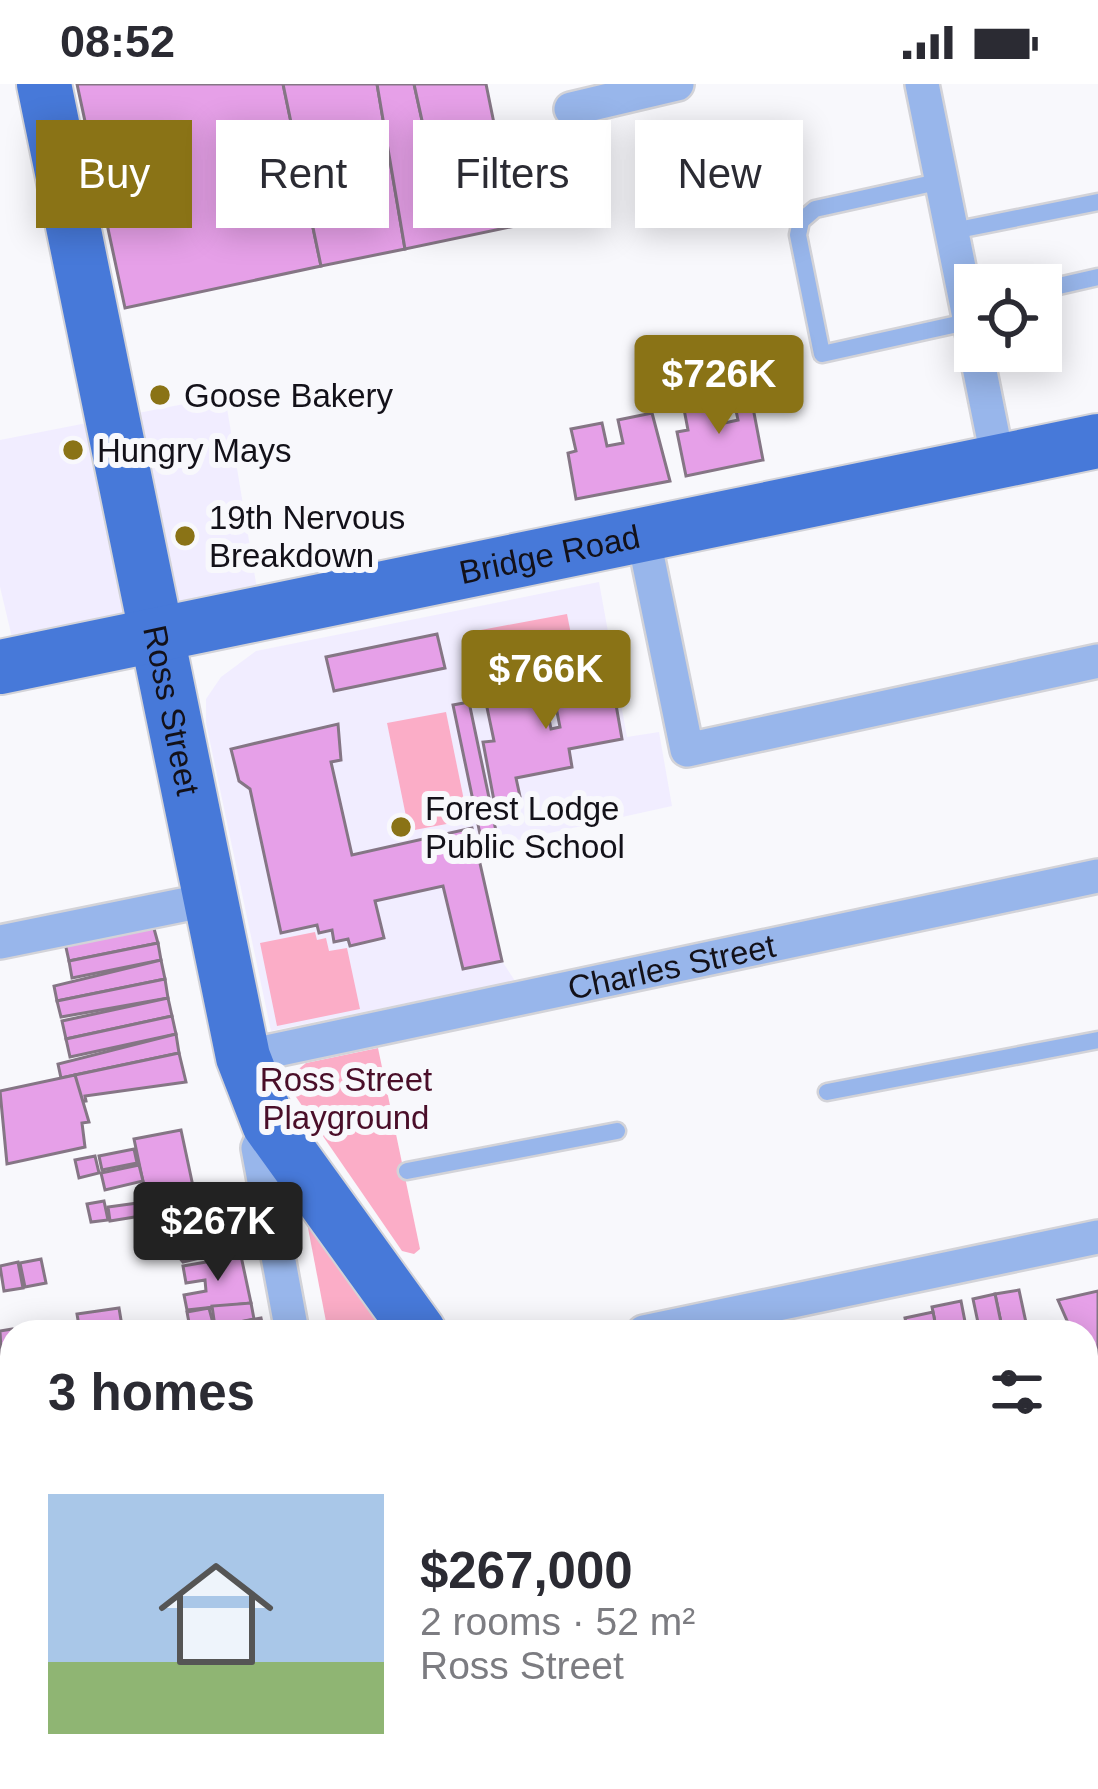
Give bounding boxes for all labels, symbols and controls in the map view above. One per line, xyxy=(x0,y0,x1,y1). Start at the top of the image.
text: 08:52 xyxy=(60,16,175,67)
chip: Buy xyxy=(36,120,192,228)
chip: Rent xyxy=(216,120,389,228)
chip: Filters xyxy=(413,120,611,228)
chip: New xyxy=(635,120,803,228)
map controls xyxy=(954,264,1062,372)
button: locate xyxy=(954,264,1062,372)
pin: $726K xyxy=(635,335,803,437)
text: $726K xyxy=(662,352,776,395)
place label: Goose Bakery xyxy=(184,377,394,414)
marker: Goose Bakery xyxy=(147,382,173,408)
place label: Hungry Mays xyxy=(97,432,291,469)
marker: Hungry Mays xyxy=(60,437,86,463)
place label: 19th Nervous Breakdown xyxy=(209,499,405,574)
street label: Bridge Road xyxy=(456,517,643,591)
marker: 19th Nervous Breakdown xyxy=(172,523,198,549)
street label: Ross Street xyxy=(137,622,207,798)
pin: $766K xyxy=(462,630,630,732)
text: $766K xyxy=(489,647,603,690)
place label: Forest Lodge Public School xyxy=(425,790,625,865)
marker: Forest Lodge Public School xyxy=(388,814,414,840)
street label: Charles Street xyxy=(564,926,779,1006)
park label: Ross Street Playground xyxy=(260,1061,432,1136)
pin: $267K xyxy=(134,1182,302,1284)
text: $267K xyxy=(161,1199,275,1242)
icon: filters xyxy=(984,1359,1050,1425)
text: 3 homes xyxy=(48,1364,255,1421)
icon: home xyxy=(144,1542,288,1686)
text: $267,000 xyxy=(420,1542,633,1599)
text: 2 rooms · 52 m² xyxy=(420,1600,695,1643)
text: Ross Street xyxy=(420,1644,624,1687)

